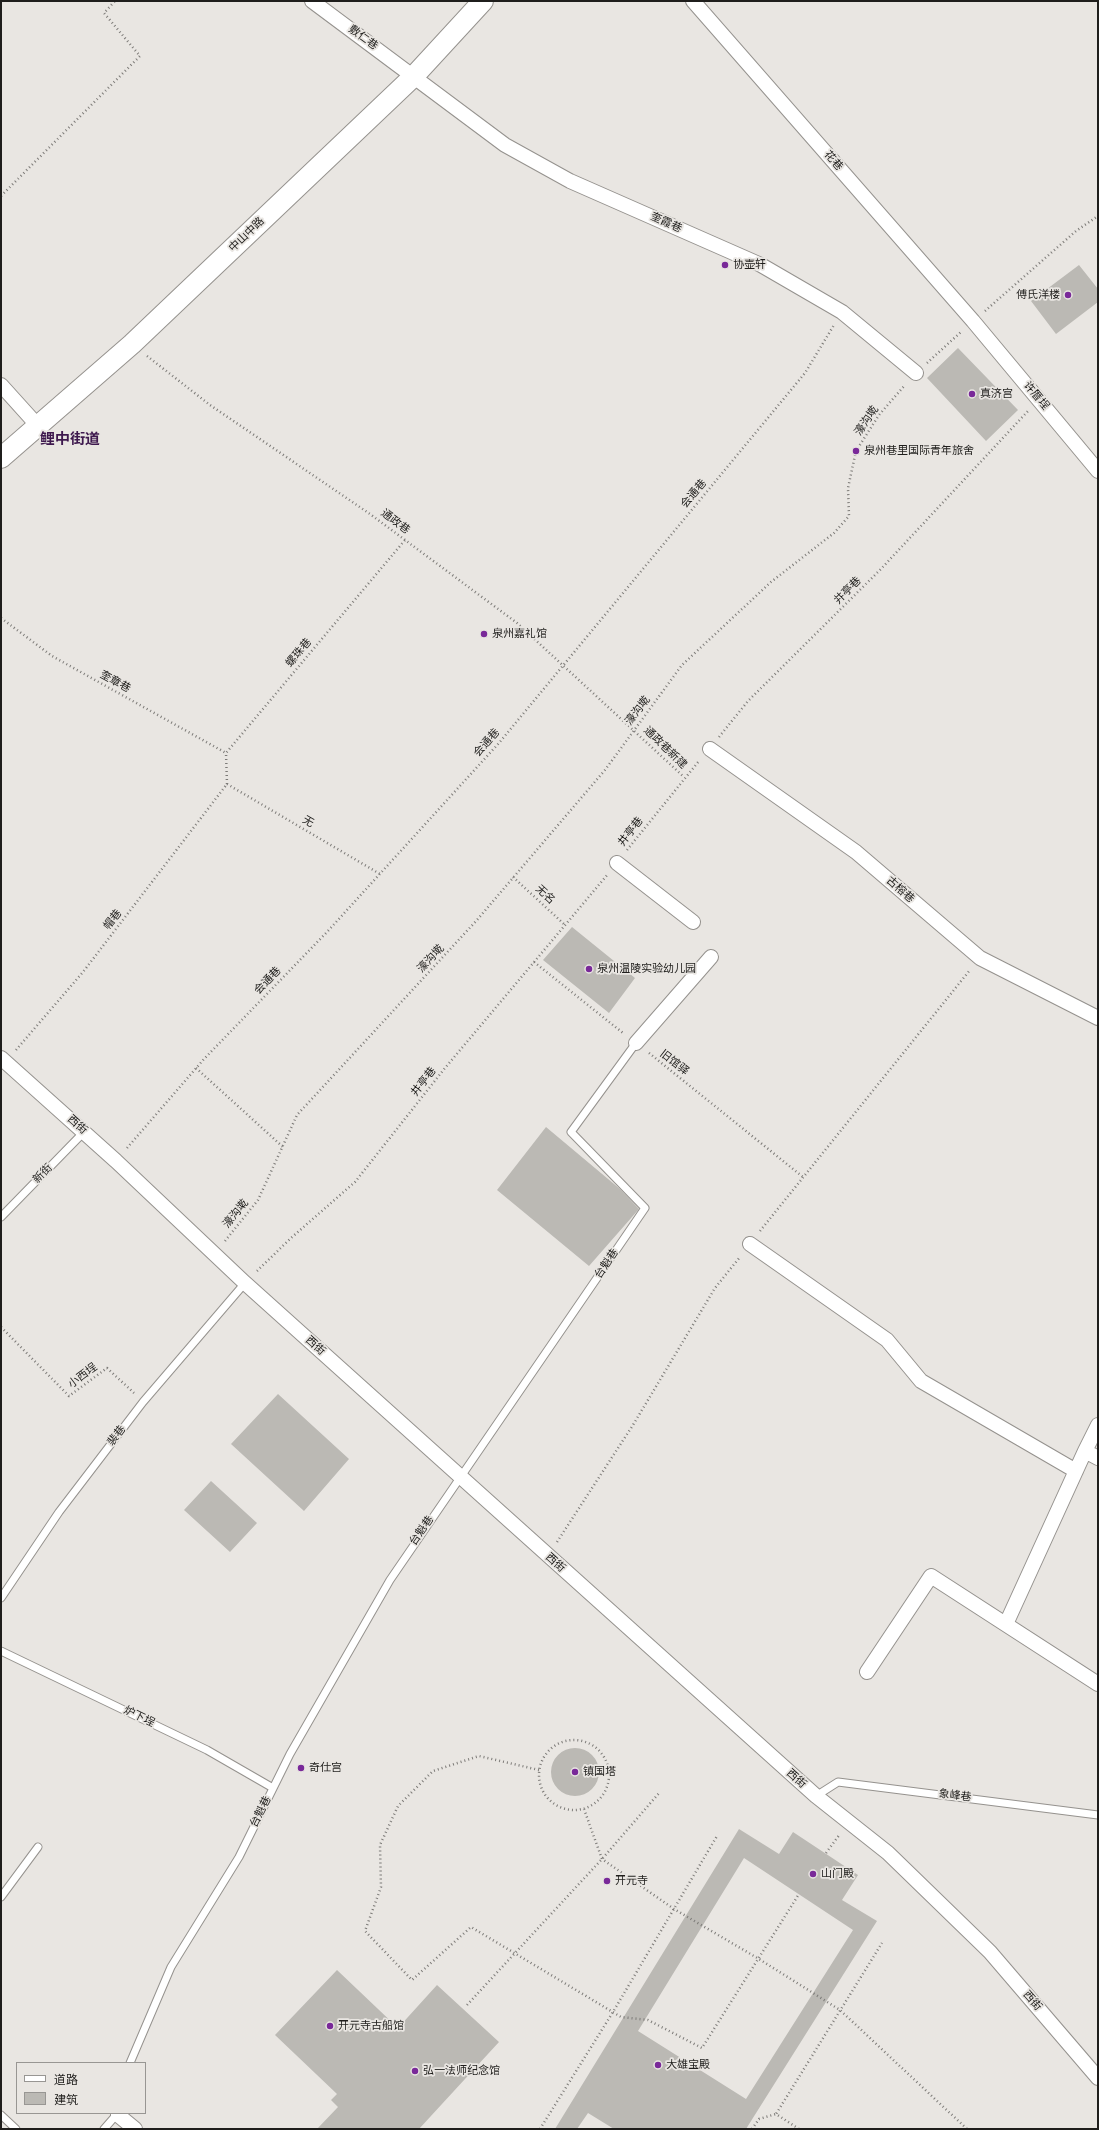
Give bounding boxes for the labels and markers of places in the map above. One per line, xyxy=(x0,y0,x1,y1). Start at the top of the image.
place label: 协壶轩 xyxy=(733,258,766,272)
marker: 协壶轩 xyxy=(720,260,730,270)
place label: 傅氏洋楼 xyxy=(1016,288,1060,302)
marker: 傅氏洋楼 xyxy=(1063,290,1073,300)
place label: 真济宫 xyxy=(980,387,1013,401)
marker: 真济宫 xyxy=(967,389,977,399)
place label: 泉州巷里国际青年旅舍 xyxy=(864,444,974,458)
marker: 泉州巷里国际青年旅舍 xyxy=(851,446,861,456)
place label: 泉州嘉礼馆 xyxy=(492,627,547,641)
marker: 泉州嘉礼馆 xyxy=(479,629,489,639)
place label: 泉州温陵实验幼儿园 xyxy=(597,962,696,976)
marker: 泉州温陵实验幼儿园 xyxy=(584,964,594,974)
place label: 奇仕宫 xyxy=(309,1761,342,1775)
marker: 奇仕宫 xyxy=(296,1763,306,1773)
place label: 镇国塔 xyxy=(583,1765,616,1779)
marker: 镇国塔 xyxy=(570,1767,580,1777)
place label: 山门殿 xyxy=(821,1867,854,1881)
marker: 山门殿 xyxy=(808,1869,818,1879)
place label: 开元寺 xyxy=(615,1874,648,1888)
marker: 开元寺 xyxy=(602,1876,612,1886)
place label: 开元寺古船馆 xyxy=(338,2019,404,2033)
marker: 开元寺古船馆 xyxy=(325,2021,335,2031)
place label: 大雄宝殿 xyxy=(666,2058,710,2072)
marker: 大雄宝殿 xyxy=(653,2060,663,2070)
place label: 弘一法师纪念馆 xyxy=(423,2064,500,2078)
marker: 弘一法师纪念馆 xyxy=(410,2066,420,2076)

